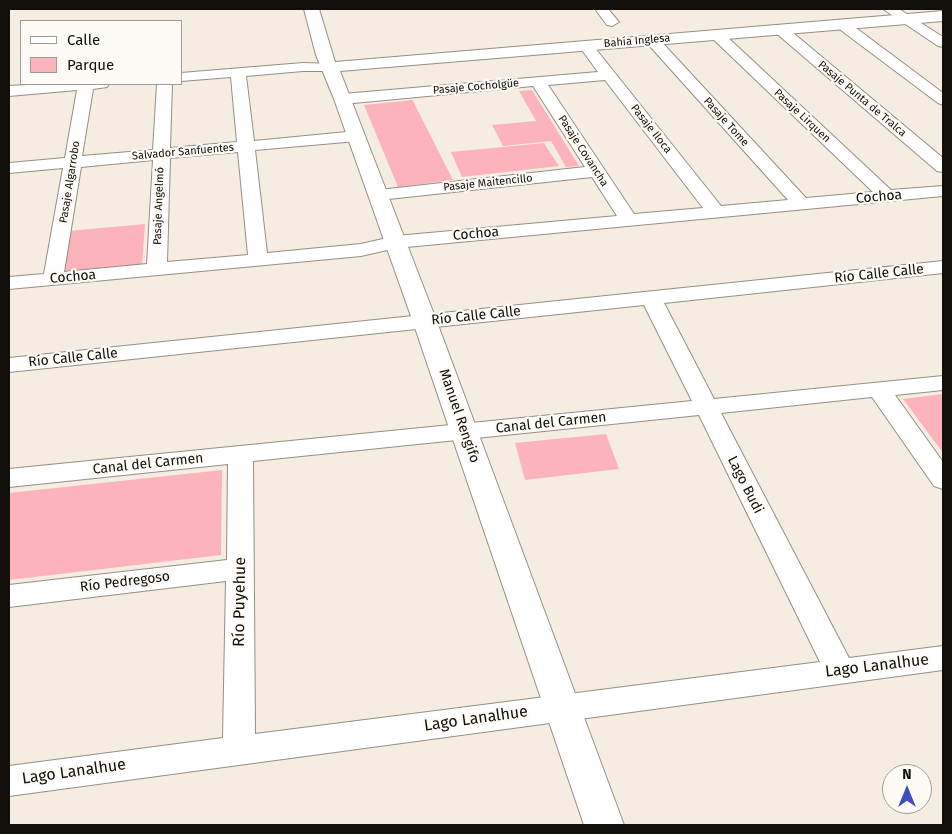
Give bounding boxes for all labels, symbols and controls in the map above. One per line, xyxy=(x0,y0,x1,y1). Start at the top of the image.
legend xyxy=(20,20,182,85)
text: Calle xyxy=(67,31,100,49)
street label: Bahía Inglesa xyxy=(603,32,671,50)
text: Parque xyxy=(67,56,114,74)
street label: Pasaje Punta de Tralca xyxy=(815,58,909,140)
street label: Pasaje Cocholgüe xyxy=(432,77,520,97)
street label: Pasaje Lirquen xyxy=(771,86,833,146)
street label: Pasaje Tome xyxy=(701,95,751,149)
street label: Pasaje Iloca xyxy=(628,102,674,156)
street label: Pasaje Covancha xyxy=(555,113,611,189)
street label: Pasaje Algarrobo xyxy=(57,140,83,224)
street label: Salvador Sanfuentes xyxy=(131,141,235,163)
street label: Pasaje Angelmó xyxy=(151,167,167,245)
street label: Pasaje Maitencillo xyxy=(443,172,533,194)
street label: Cochoa xyxy=(855,187,903,207)
street label: Cochoa xyxy=(452,224,500,244)
street label: Río Calle Calle xyxy=(833,261,925,287)
street label: Cochoa xyxy=(49,267,97,287)
street label: Río Calle Calle xyxy=(430,303,522,329)
street label: Río Calle Calle xyxy=(27,345,119,371)
street label: Manuel Rengifo xyxy=(435,367,483,465)
street label: Canal del Carmen xyxy=(495,409,607,437)
street label: Canal del Carmen xyxy=(92,450,204,478)
street label: Lago Budi xyxy=(723,453,767,517)
street label: Río Puyehue xyxy=(230,557,250,647)
street label: Río Pedregoso xyxy=(79,568,171,596)
street label: Lago Lanalhue xyxy=(824,650,930,682)
street label: Lago Lanalhue xyxy=(423,702,529,736)
street label: Lago Lanalhue xyxy=(21,755,127,789)
north arrow xyxy=(882,764,932,814)
text: N xyxy=(902,766,912,783)

